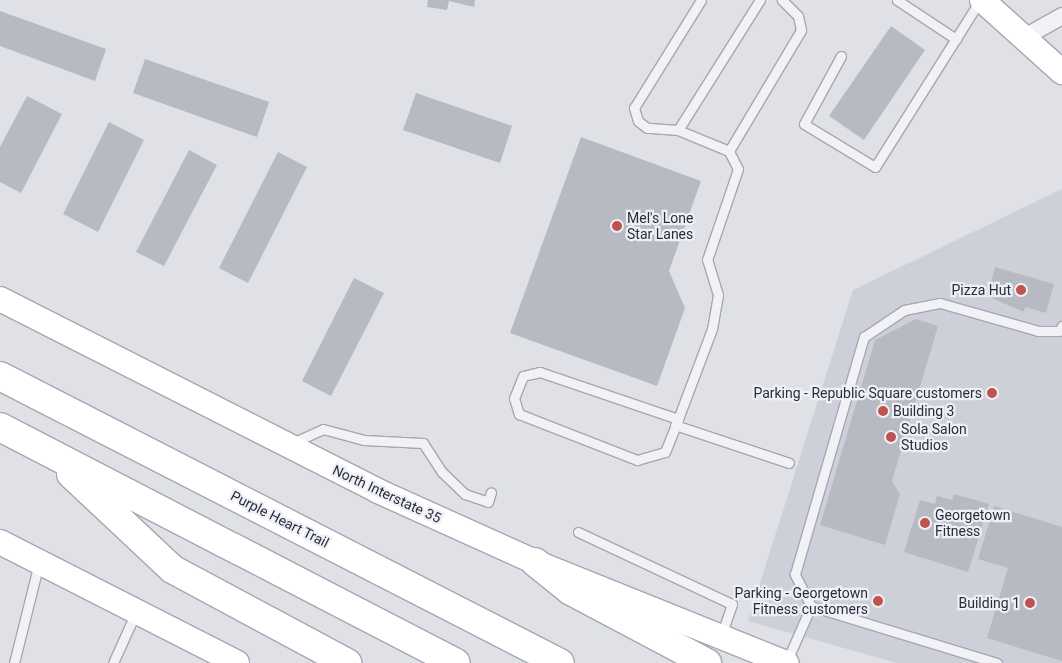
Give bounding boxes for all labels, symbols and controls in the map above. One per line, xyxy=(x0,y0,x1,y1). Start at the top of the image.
place label: Mel's Lone Star Lanes xyxy=(627,210,693,242)
marker: Mel's Lone Star Lanes xyxy=(611,220,623,232)
place label: Pizza Hut xyxy=(951,282,1011,298)
marker: Pizza Hut xyxy=(1015,284,1027,296)
place label: Parking - Republic Square customers xyxy=(753,385,982,401)
marker: Parking - Republic Square customers xyxy=(986,387,998,399)
place label: Building 3 xyxy=(893,403,954,419)
marker: Building 3 xyxy=(877,405,889,417)
place label: Sola Salon Studios xyxy=(901,421,967,454)
marker: Sola Salon Studios xyxy=(885,431,897,443)
street label: North Interstate 35 xyxy=(330,462,444,526)
street label: Purple Heart Trail xyxy=(228,487,332,551)
place label: Georgetown Fitness xyxy=(935,507,1011,540)
marker: Georgetown Fitness xyxy=(919,517,931,529)
place label: Parking - Georgetown Fitness customers xyxy=(734,585,868,618)
marker: Parking - Georgetown Fitness customers xyxy=(872,595,884,607)
place label: Building 1 xyxy=(959,595,1020,611)
marker: Building 1 xyxy=(1024,597,1036,609)

